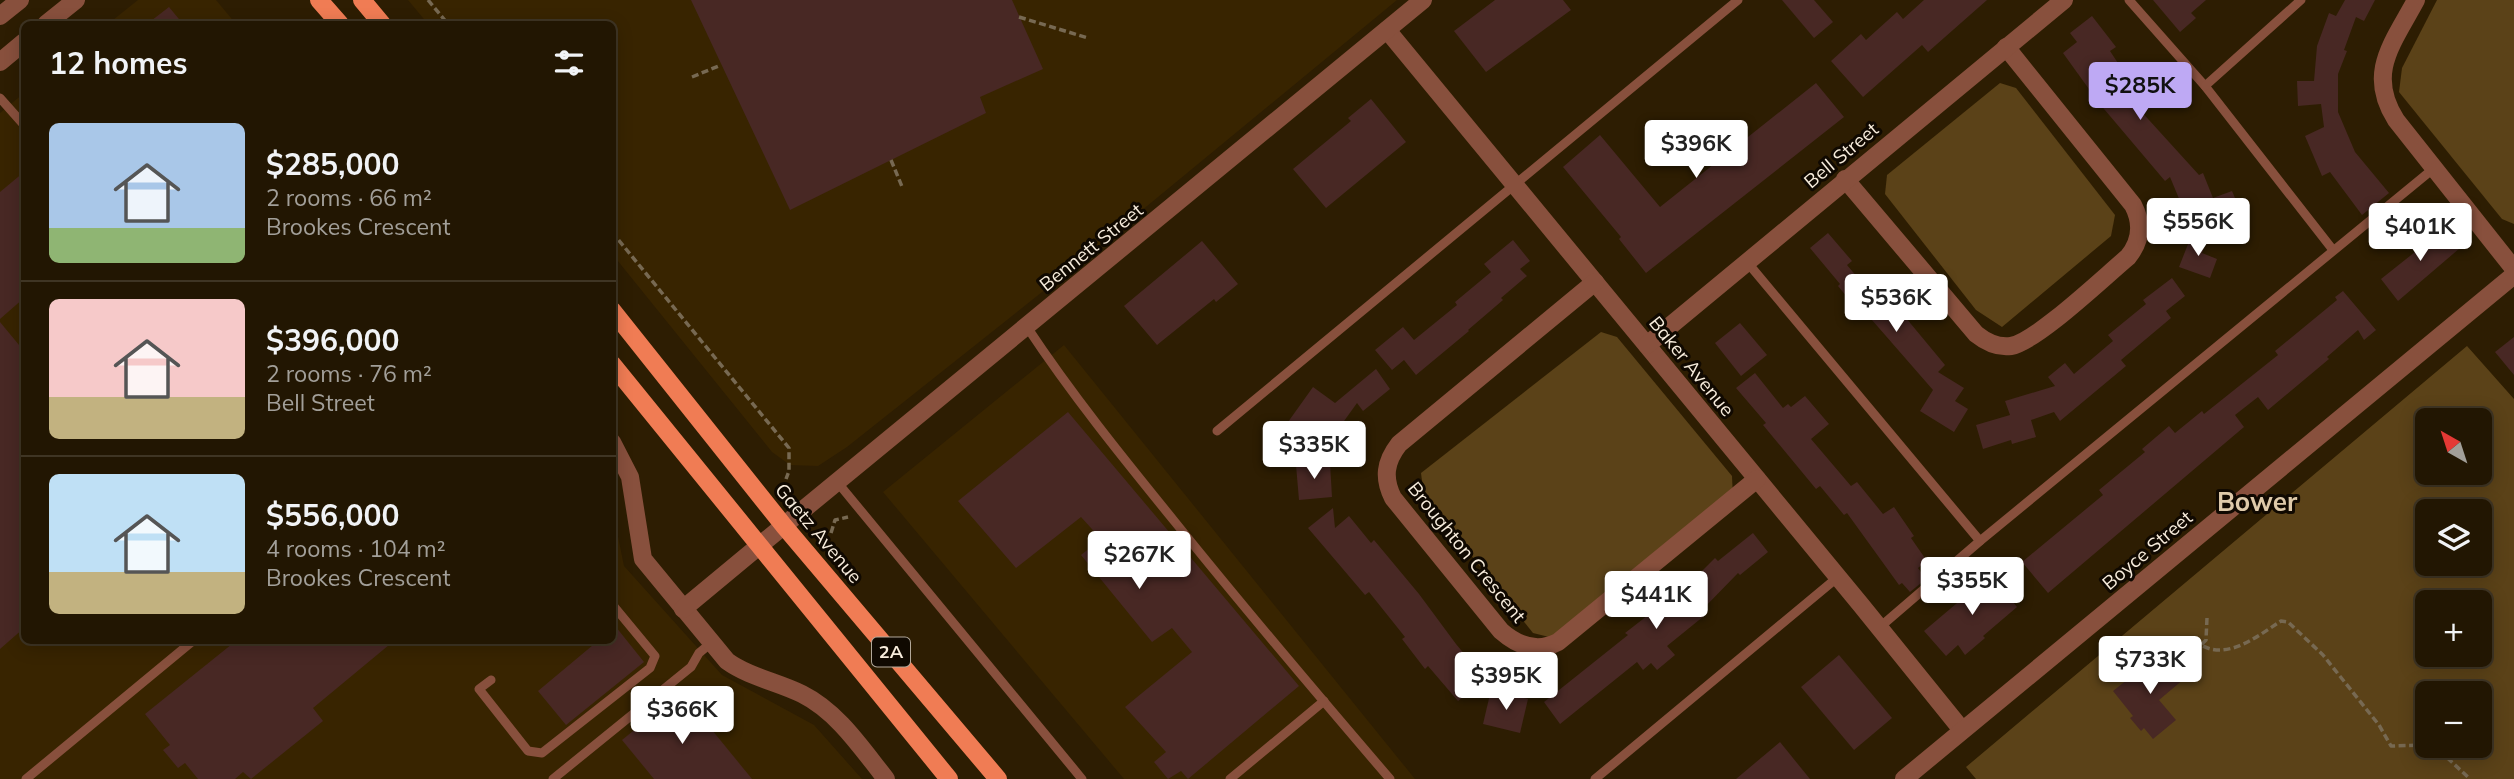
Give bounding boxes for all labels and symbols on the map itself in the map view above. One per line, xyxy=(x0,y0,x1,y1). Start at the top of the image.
pin: $285K xyxy=(2091,62,2189,122)
street label: Bell Street xyxy=(1799,117,1883,193)
pin: $396K xyxy=(1647,120,1745,180)
street label: Bennett Street xyxy=(1034,198,1148,296)
pin: $556K xyxy=(2149,198,2247,258)
pin: $401K xyxy=(2371,204,2469,263)
pin: $536K xyxy=(1847,274,1945,334)
street label: Baker Avenue xyxy=(1644,311,1740,421)
north arrow xyxy=(2415,408,2492,485)
pin: $335K xyxy=(1265,421,1363,481)
street label: Broughton Crescent xyxy=(1403,477,1531,628)
street label: Gaetz Avenue xyxy=(770,478,868,588)
district label: Bower xyxy=(2217,485,2298,518)
street label: Boyce Street xyxy=(2097,505,2197,595)
pin: $267K xyxy=(1090,532,1188,591)
pin: $355K xyxy=(1923,558,2021,617)
pin: $441K xyxy=(1607,572,1705,631)
pin: $733K xyxy=(2101,636,2199,696)
road number: 2A xyxy=(872,638,910,666)
pin: $395K xyxy=(1457,652,1555,712)
pin: $366K xyxy=(633,686,731,746)

